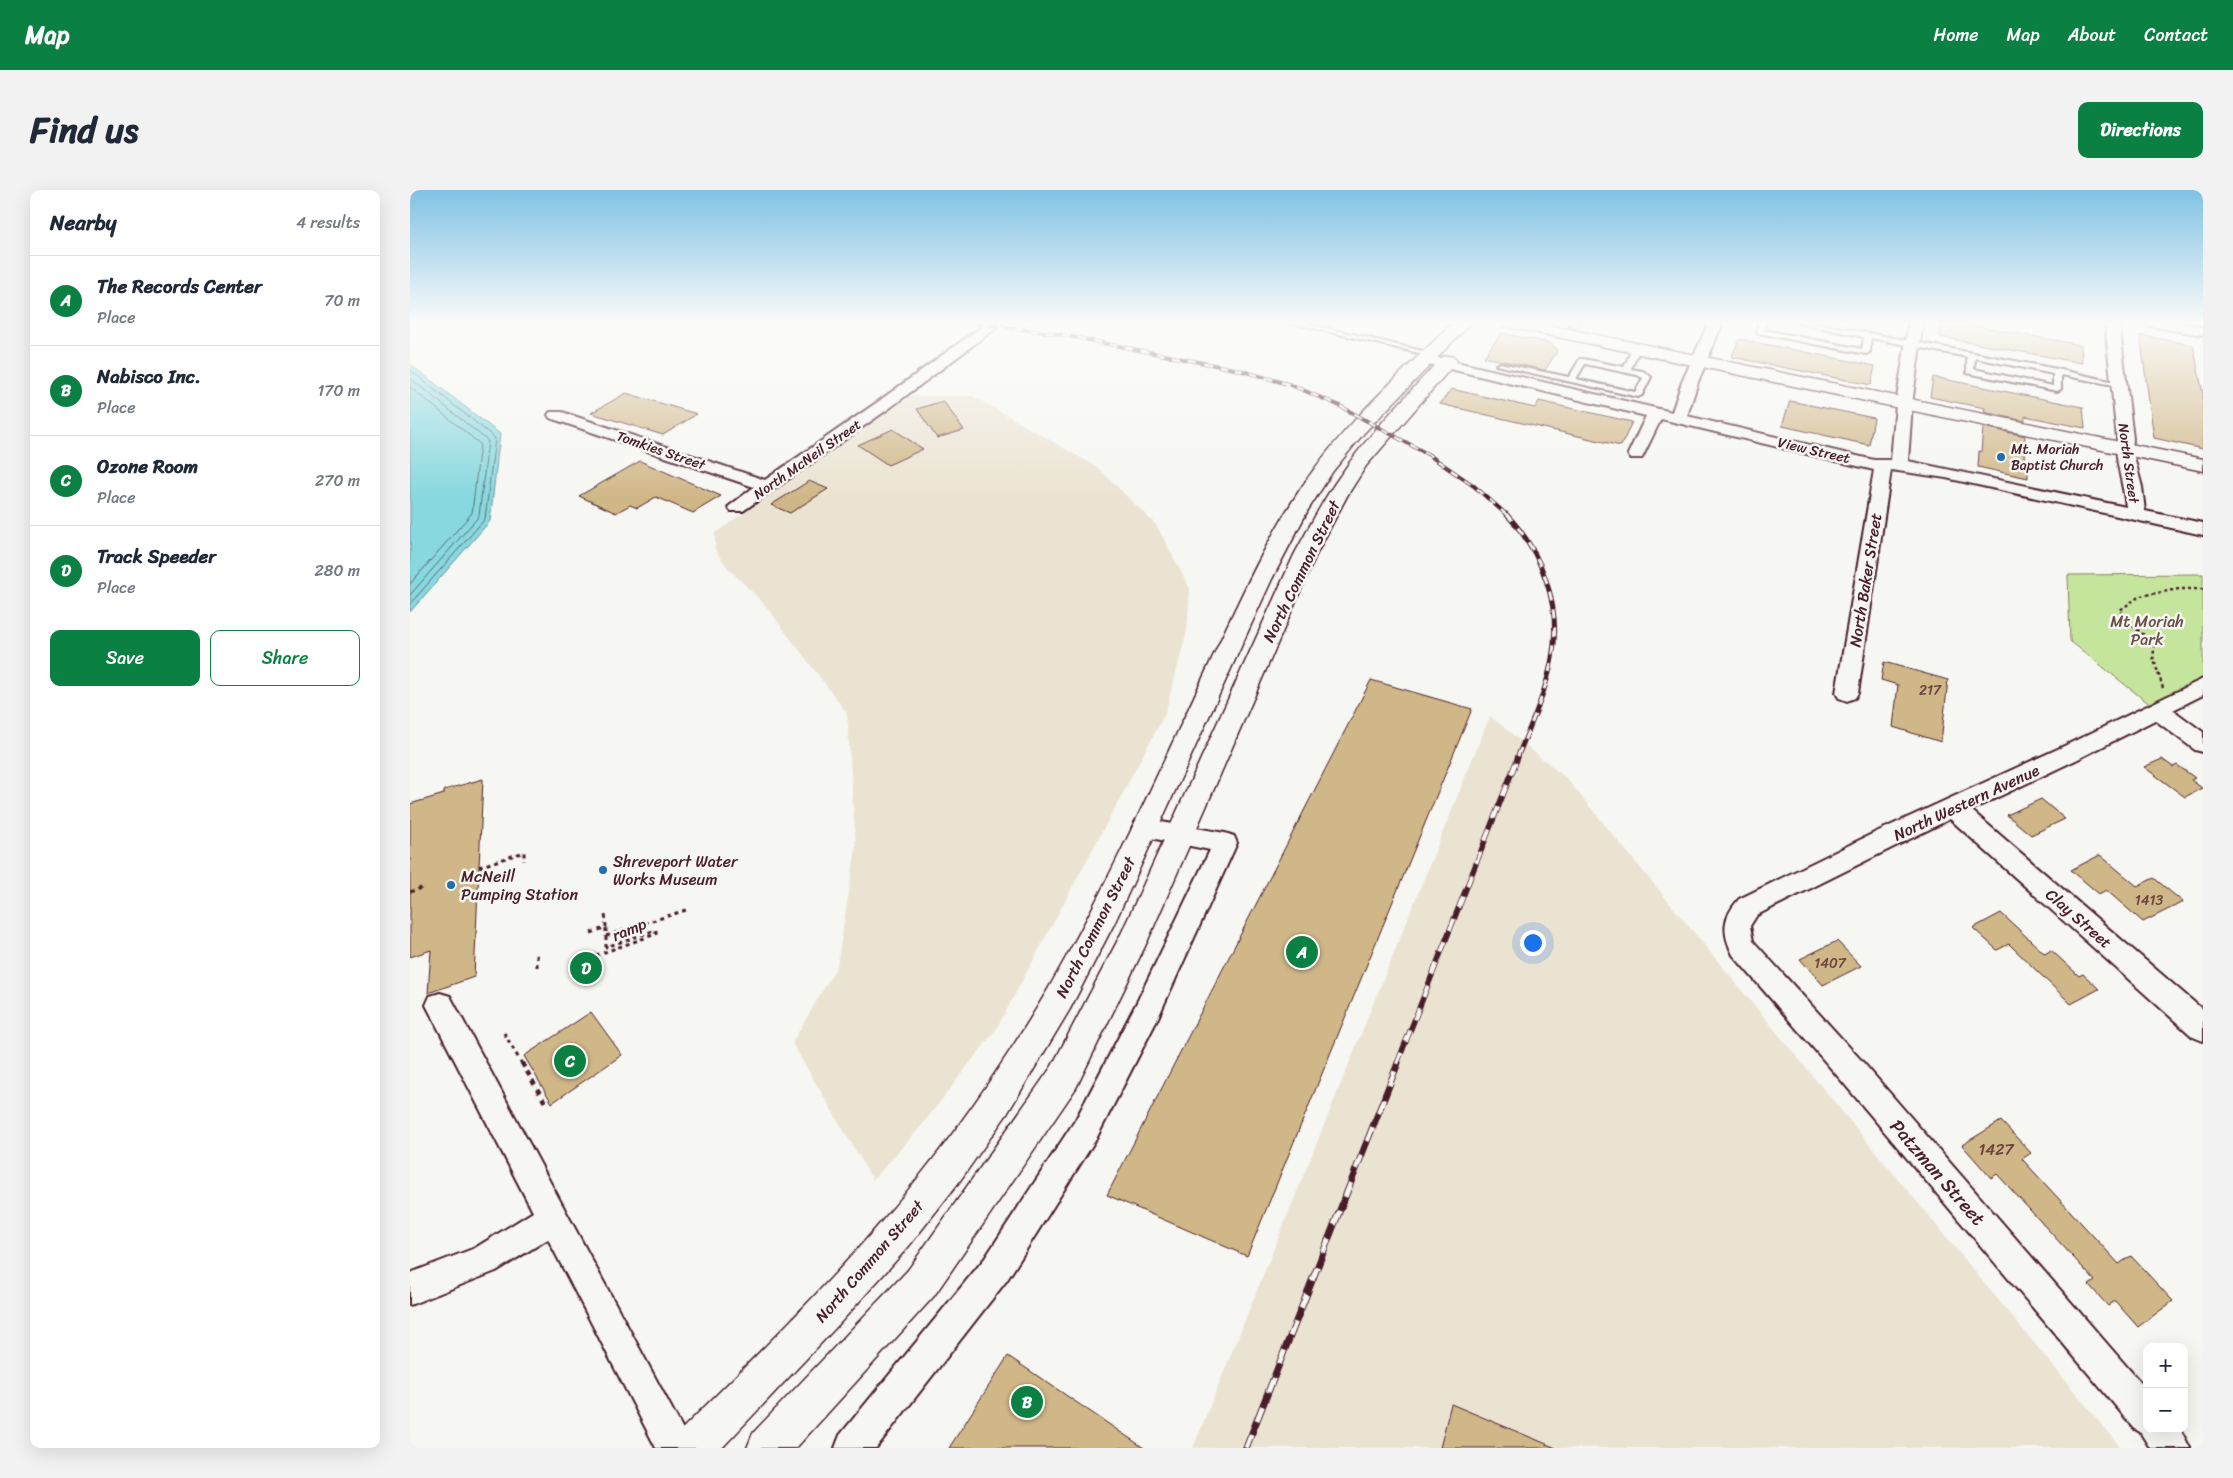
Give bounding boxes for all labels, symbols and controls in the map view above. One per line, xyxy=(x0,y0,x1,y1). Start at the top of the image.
text: Map xyxy=(25,14,69,56)
text: Home xyxy=(1934,19,1979,51)
text: Map xyxy=(2007,19,2040,51)
text: About xyxy=(2068,19,2116,51)
text: Contact xyxy=(2144,19,2208,51)
text: Find us xyxy=(30,99,138,161)
button: Directions xyxy=(2078,102,2203,158)
text: Nearby xyxy=(50,204,116,242)
text: 4 results xyxy=(296,208,360,237)
text: The Records Center xyxy=(97,270,262,303)
text: A xyxy=(61,286,71,315)
text: 70 m xyxy=(324,286,360,315)
text: Place xyxy=(97,303,136,332)
text: Nabisco Inc. xyxy=(97,360,201,393)
text: B xyxy=(61,376,71,405)
text: 170 m xyxy=(317,376,360,405)
text: Place xyxy=(97,393,136,422)
street label: North McNeil Street xyxy=(748,413,867,506)
street label: North Street xyxy=(2111,422,2147,506)
street label: Tomkies Street xyxy=(613,424,710,478)
street label: View Street xyxy=(1775,430,1852,471)
place label: Mt. Moriah Baptist Church xyxy=(2011,437,2103,478)
text: Ozone Room xyxy=(97,450,198,483)
marker: Mt. Moriah Baptist Church xyxy=(1995,451,2007,463)
text: C xyxy=(61,466,71,495)
text: 270 m xyxy=(315,466,360,495)
text: Place xyxy=(97,483,136,512)
street label: North Common Street xyxy=(1254,495,1349,647)
street label: North Baker Street xyxy=(1841,511,1890,649)
text: Track Speeder xyxy=(97,540,216,573)
text: D xyxy=(61,556,71,585)
text: 280 m xyxy=(315,556,360,585)
text: Place xyxy=(97,573,136,602)
park label: Mt Moriah Park xyxy=(2110,607,2184,654)
button: Save xyxy=(50,630,200,686)
button: Share xyxy=(210,630,360,686)
house number: 217 xyxy=(1919,678,1942,703)
street label: North Western Avenue xyxy=(1888,756,2044,849)
place label: Shreveport Water Works Museum xyxy=(613,847,739,894)
street label: North Common Street xyxy=(1047,851,1144,1003)
place label: McNeill Pumping Station xyxy=(461,862,578,909)
marker: Shreveport Water Works Museum xyxy=(597,864,609,876)
marker: McNeill Pumping Station xyxy=(445,879,457,891)
street label: Clay Street xyxy=(2039,881,2119,956)
house number: 1413 xyxy=(2135,888,2164,913)
street label: ramp xyxy=(607,909,652,950)
your location xyxy=(1520,930,1546,956)
pin: A xyxy=(1286,933,1318,971)
pin: D xyxy=(570,949,602,987)
house number: 1407 xyxy=(1814,951,1847,976)
pin: C xyxy=(554,1042,586,1080)
street label: Patzman Street xyxy=(1882,1111,1994,1233)
house number: 1427 xyxy=(1978,1135,2014,1164)
street label: North Common Street xyxy=(808,1193,932,1329)
map controls xyxy=(2143,1343,2188,1433)
button: + xyxy=(2143,1343,2188,1388)
pin: B xyxy=(1011,1383,1043,1421)
button: − xyxy=(2143,1388,2188,1433)

